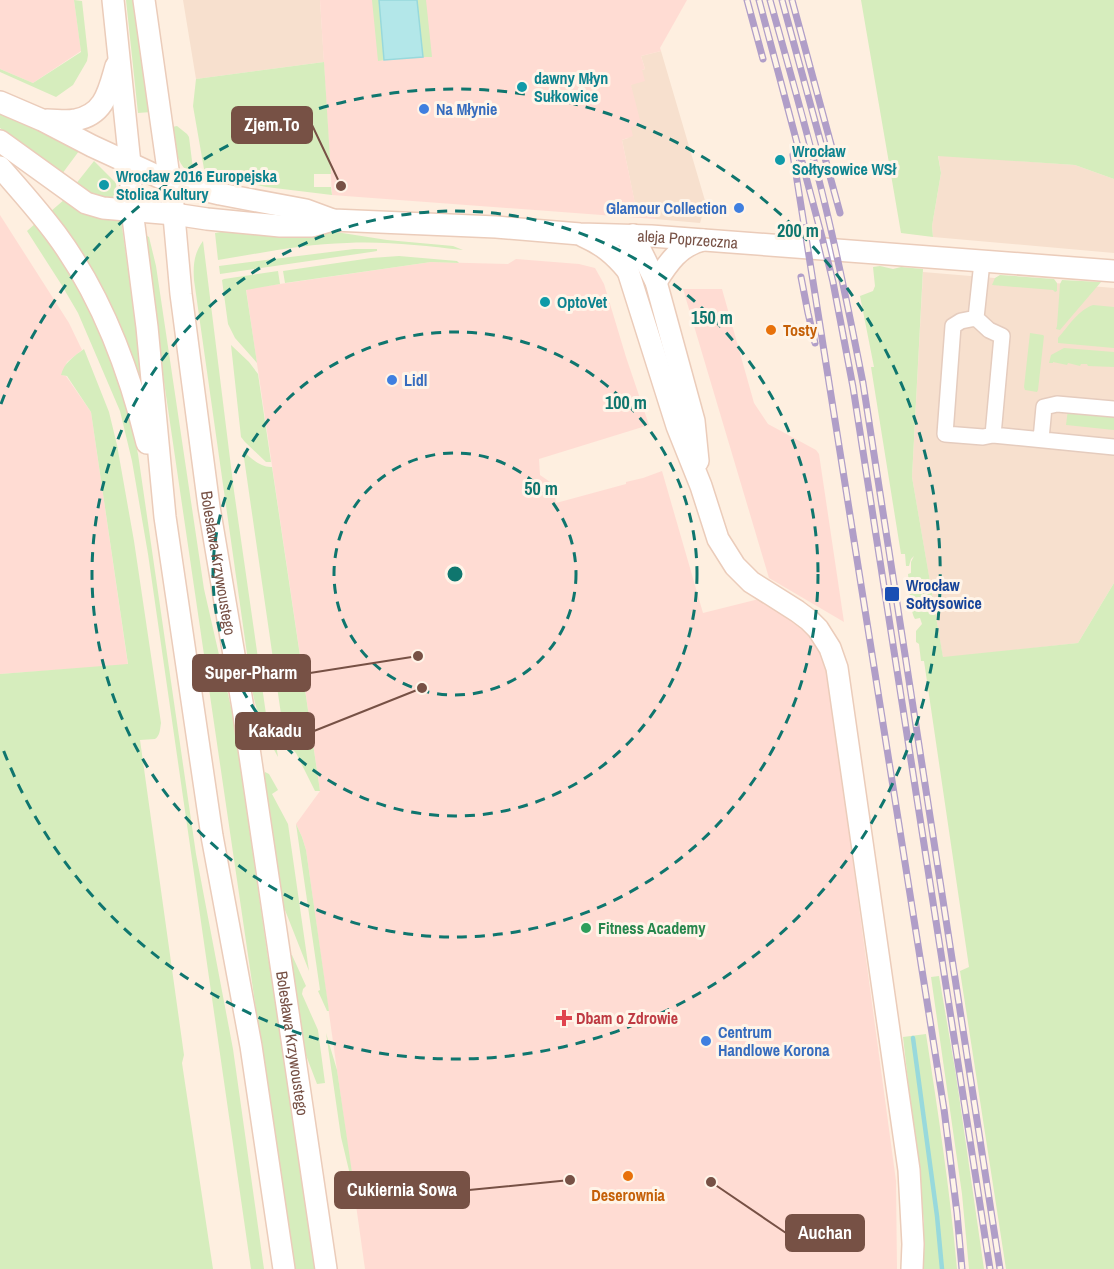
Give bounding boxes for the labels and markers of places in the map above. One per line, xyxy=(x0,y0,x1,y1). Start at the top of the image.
place label: dawny Młyn Sułkowice xyxy=(534,67,608,107)
marker: dawny Młyn Sułkowice xyxy=(515,80,529,94)
place label: Na Młynie xyxy=(436,98,497,120)
marker: Na Młynie xyxy=(417,102,431,116)
callout: Zjem.To xyxy=(232,107,312,143)
place label: Wrocław Sołtysowice WSł xyxy=(792,140,898,180)
marker: Wrocław Sołtysowice WSł xyxy=(773,153,787,167)
place label: Wrocław 2016 Europejska Stolica Kultury xyxy=(116,165,278,205)
marker: Wrocław 2016 Europejska Stolica Kultury xyxy=(97,178,111,192)
place label: Glamour Collection xyxy=(606,197,727,219)
marker: Glamour Collection xyxy=(732,201,746,215)
place label: OptoVet xyxy=(557,291,608,313)
marker: OptoVet xyxy=(538,295,552,309)
place label: Tosty xyxy=(783,319,818,341)
marker: Tosty xyxy=(764,323,778,337)
place label: Lidl xyxy=(404,369,427,391)
marker: Lidl xyxy=(385,373,399,387)
centre of rings xyxy=(445,564,465,584)
place label: Wrocław Sołtysowice xyxy=(906,574,982,614)
marker: Wrocław Sołtysowice xyxy=(883,585,901,603)
callout: Super-Pharm xyxy=(193,655,310,691)
callout: Kakadu xyxy=(236,713,314,749)
place label: Fitness Academy xyxy=(598,917,706,939)
marker: Fitness Academy xyxy=(579,921,593,935)
place label: Dbam o Zdrowie xyxy=(576,1007,678,1029)
marker: Dbam o Zdrowie xyxy=(557,1011,571,1025)
place label: Centrum Handlowe Korona xyxy=(718,1021,830,1061)
marker: Centrum Handlowe Korona xyxy=(699,1034,713,1048)
marker: Deserownia xyxy=(621,1169,635,1183)
callout: Cukiernia Sowa xyxy=(335,1172,469,1208)
place label: Deserownia xyxy=(591,1184,666,1206)
callout: Auchan xyxy=(786,1215,864,1251)

